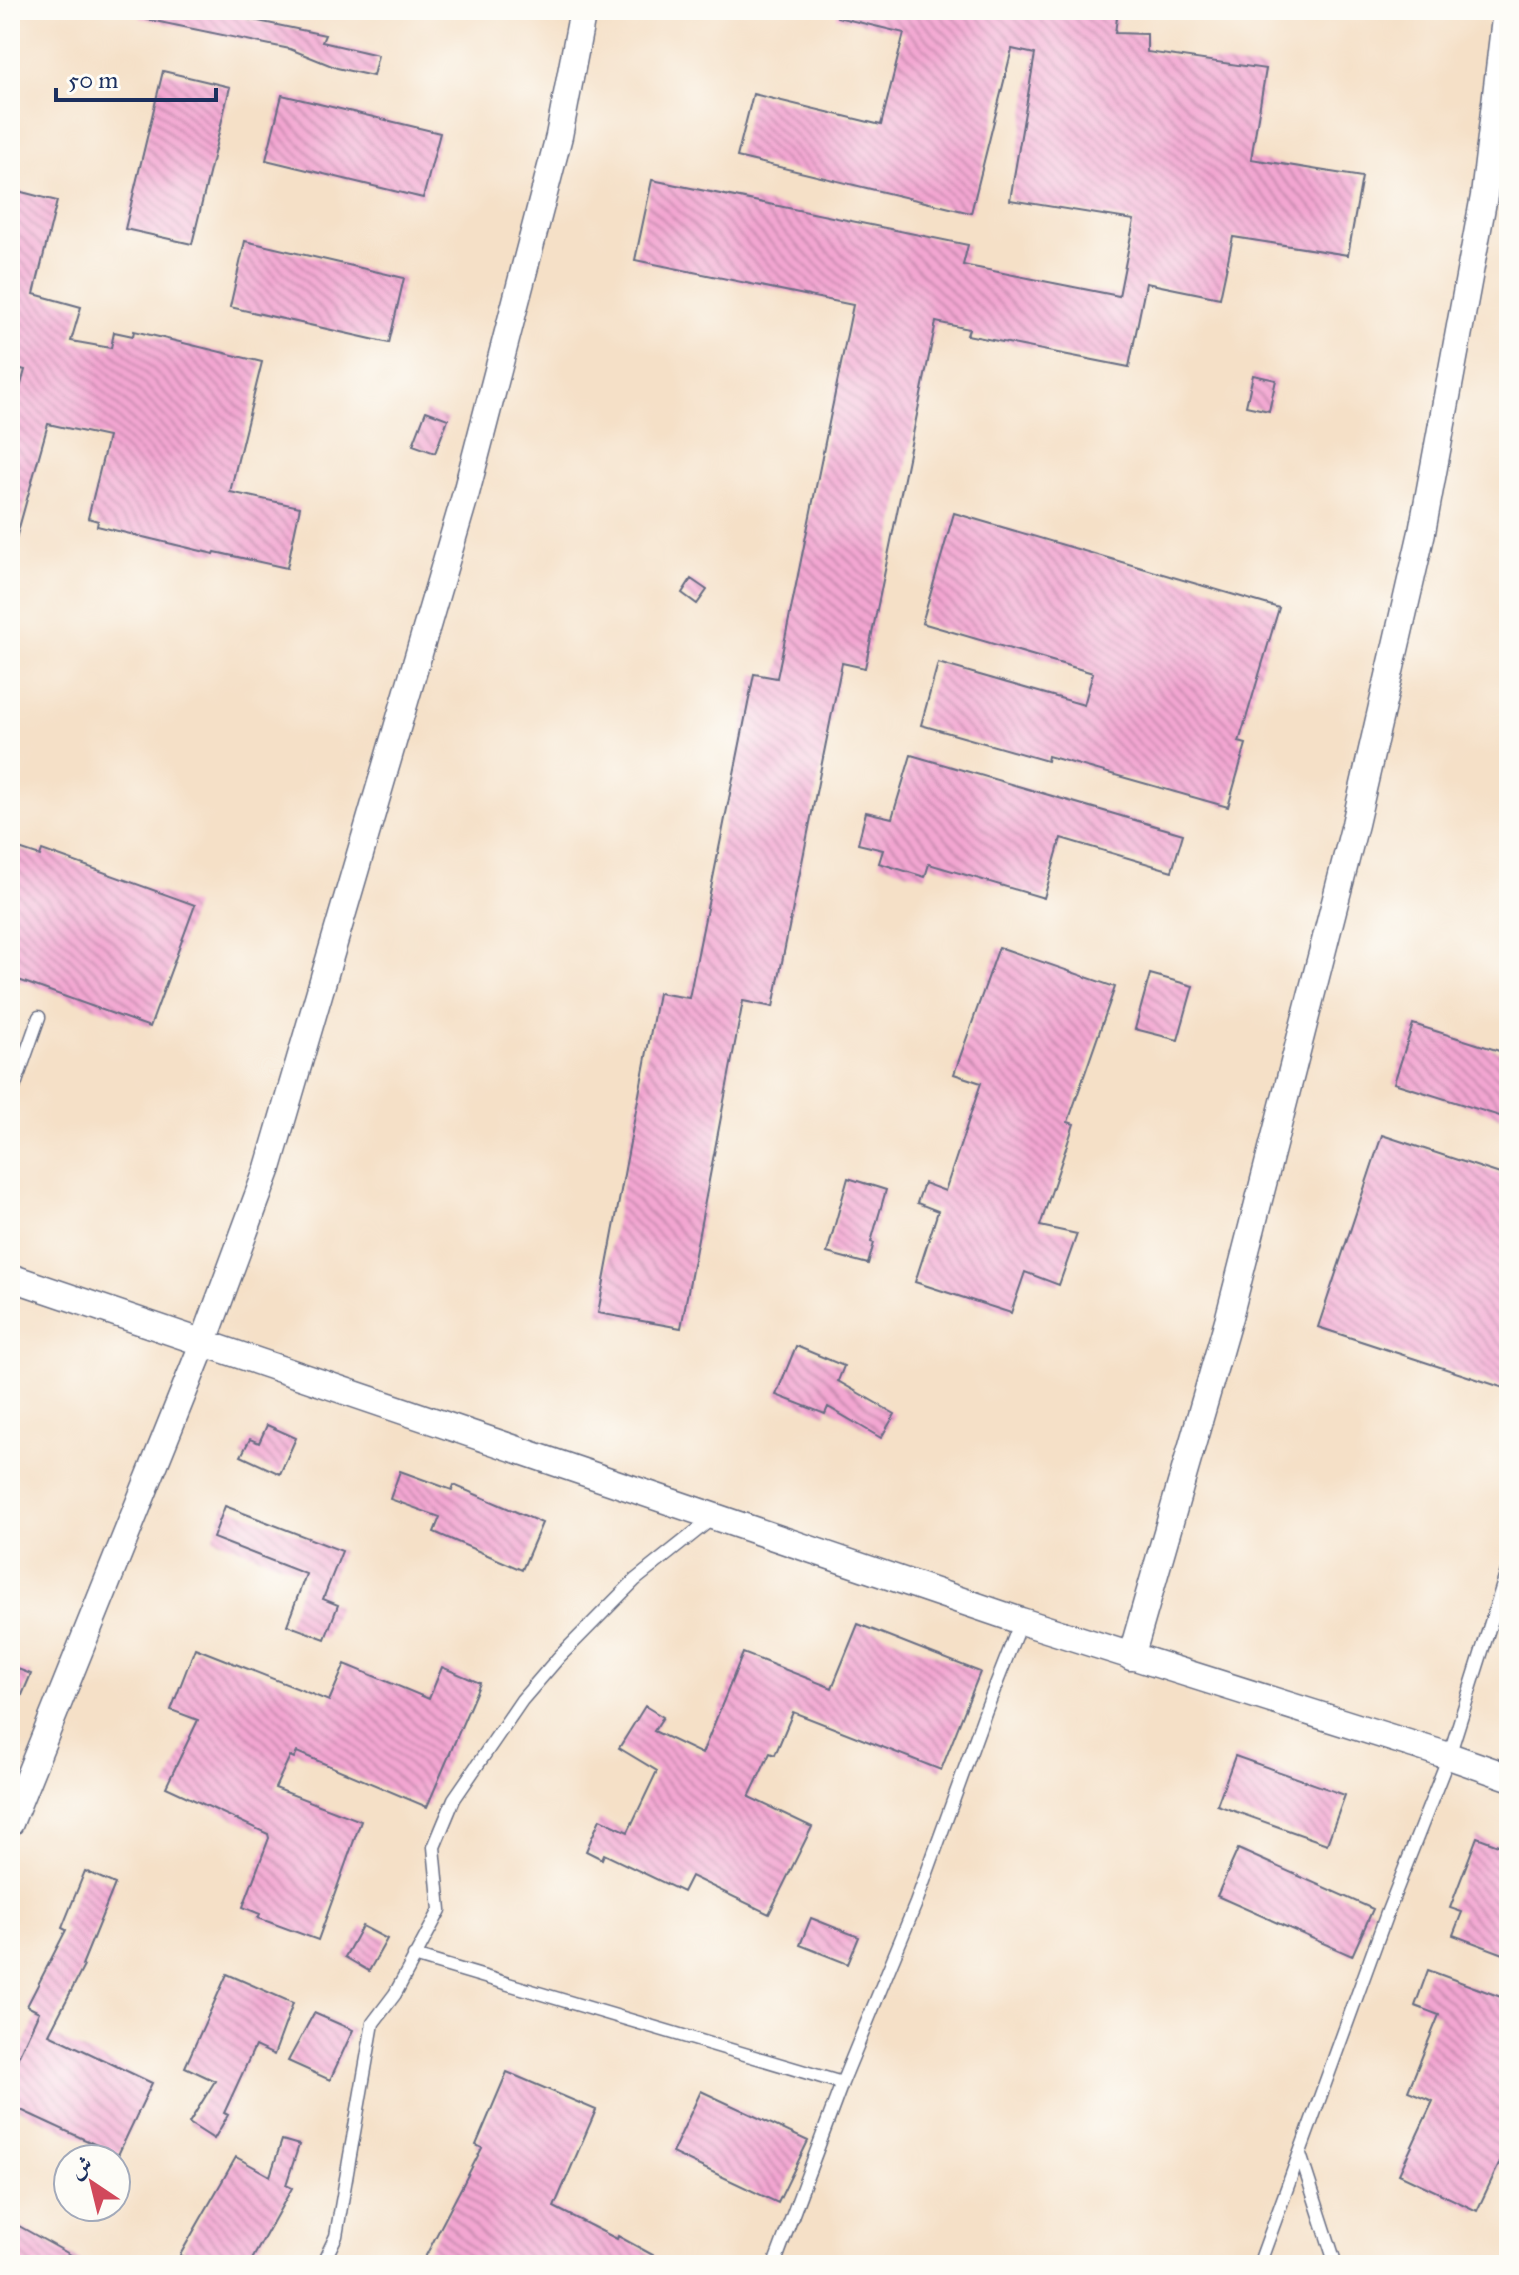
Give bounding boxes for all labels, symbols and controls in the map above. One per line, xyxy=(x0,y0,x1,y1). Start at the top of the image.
scale bar xyxy=(56,52,216,102)
text: 50 m xyxy=(68,65,118,95)
north arrow xyxy=(52,2143,132,2223)
text: ش xyxy=(64,2150,97,2184)

